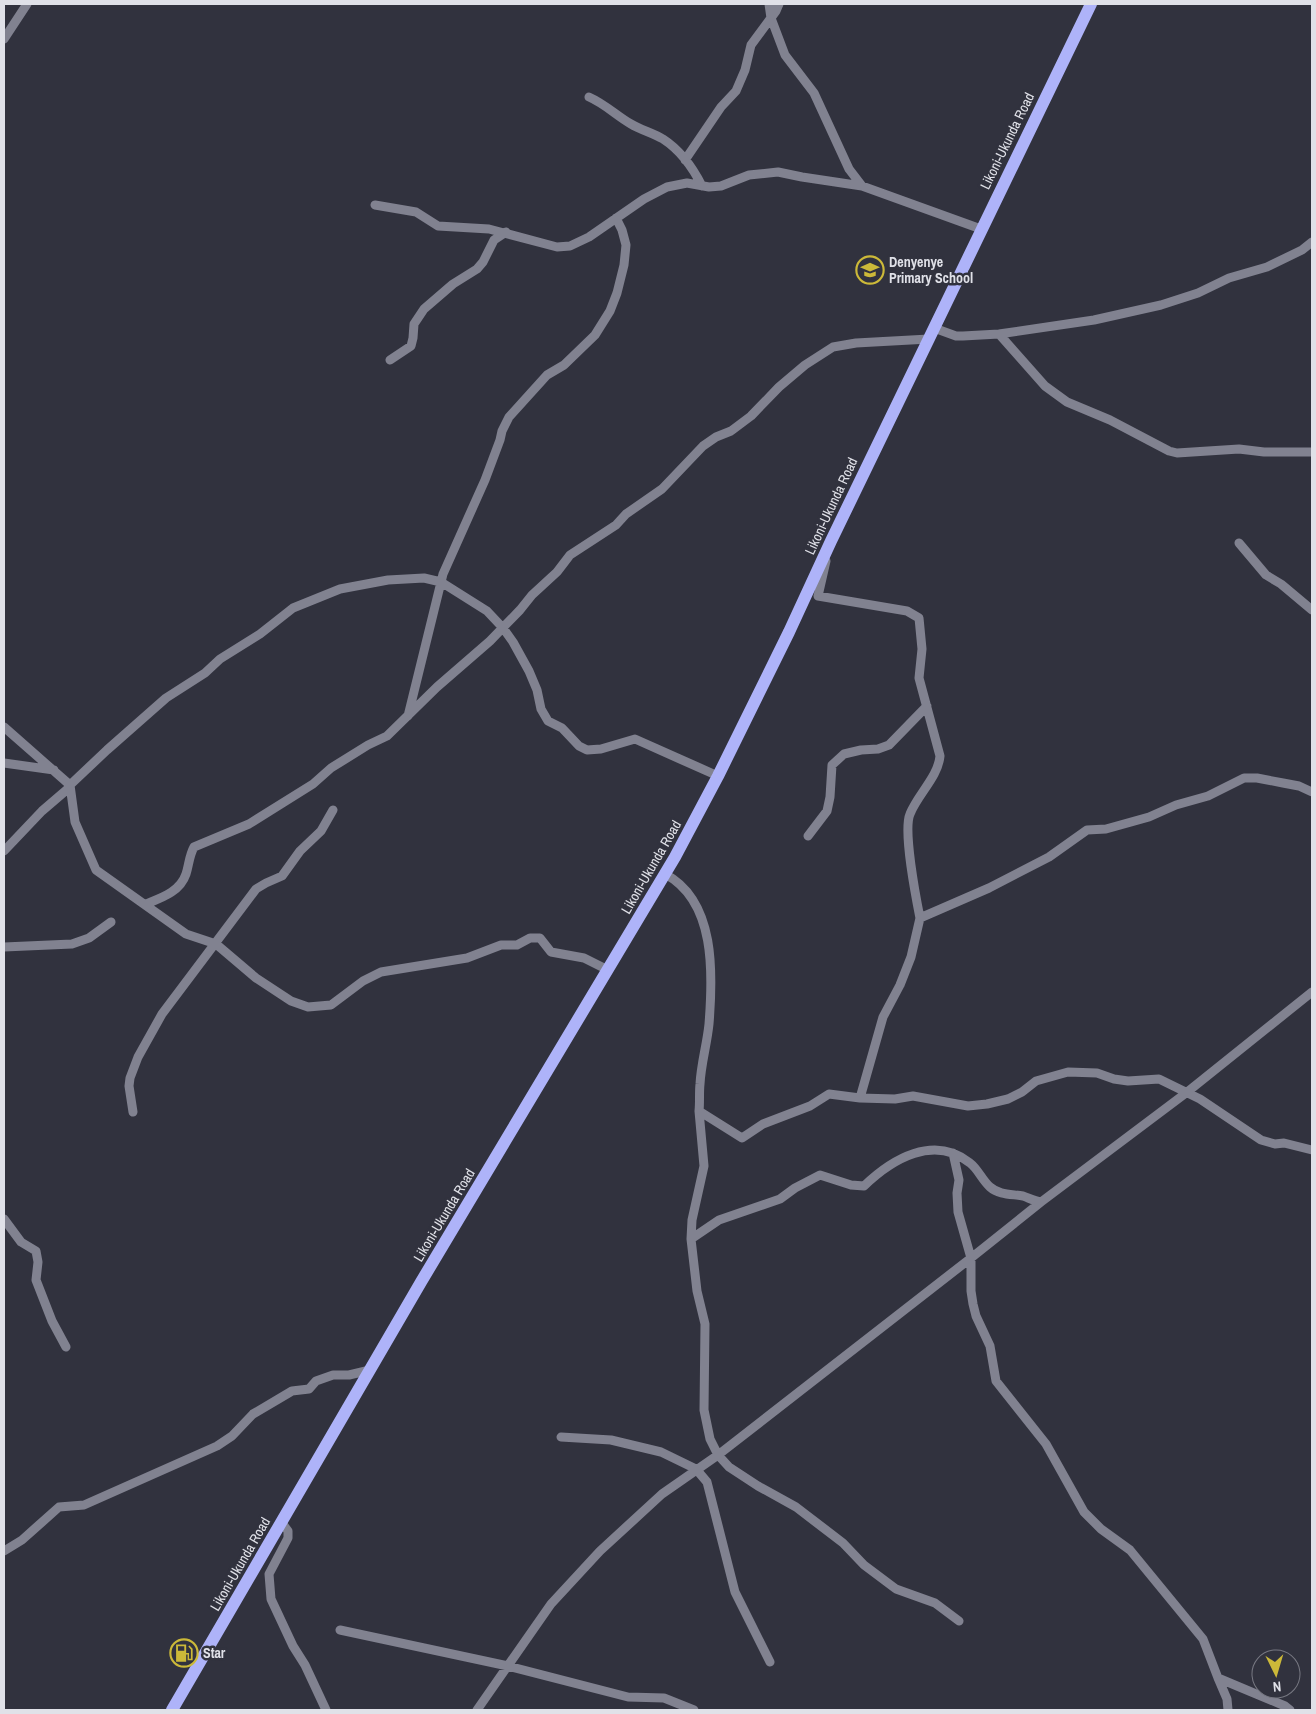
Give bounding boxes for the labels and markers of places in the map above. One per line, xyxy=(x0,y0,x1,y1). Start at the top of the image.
place label: Denyenye Primary School xyxy=(889,253,973,287)
school or university icon: Denyenye Primary School xyxy=(855,255,885,285)
fuel station icon: Star xyxy=(169,1638,199,1668)
place label: Star xyxy=(203,1644,226,1662)

